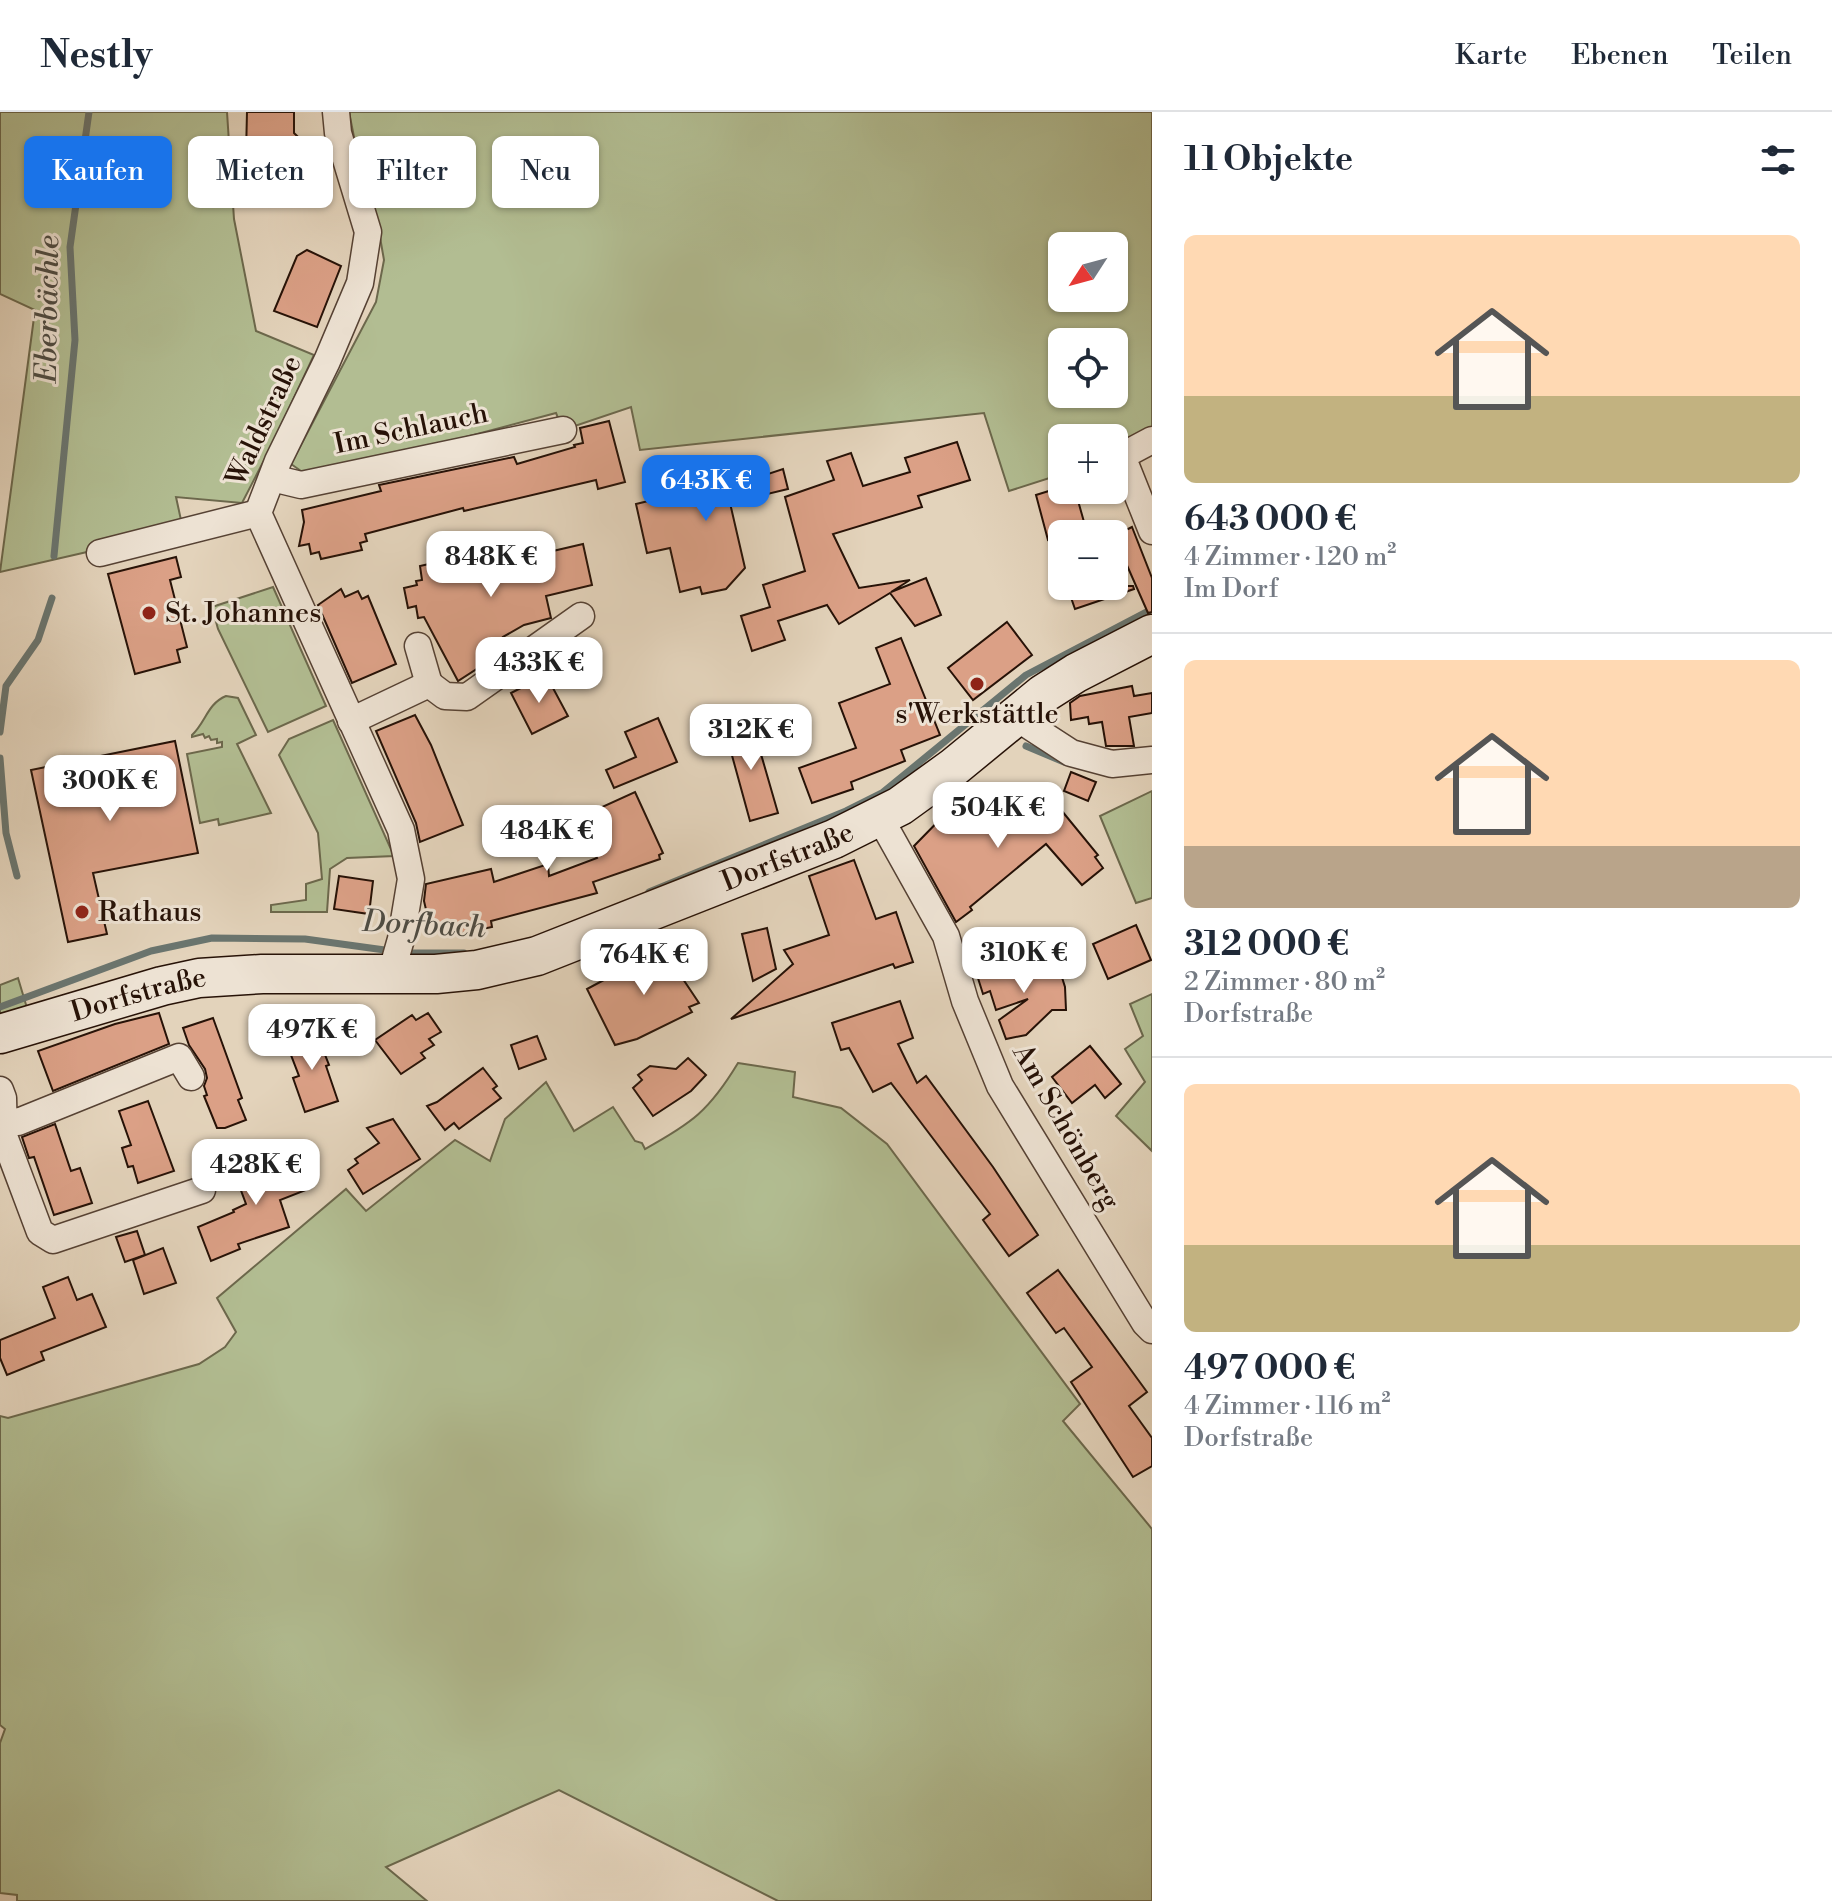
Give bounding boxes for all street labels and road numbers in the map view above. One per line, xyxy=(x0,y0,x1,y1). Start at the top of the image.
street label: Waldstraße xyxy=(218,350,310,493)
street label: Im Schlauch xyxy=(331,396,492,462)
street label: Dorfstraße xyxy=(716,815,859,899)
street label: Dorfstraße xyxy=(66,959,209,1030)
street label: Am Schönberg xyxy=(1004,1037,1128,1216)

